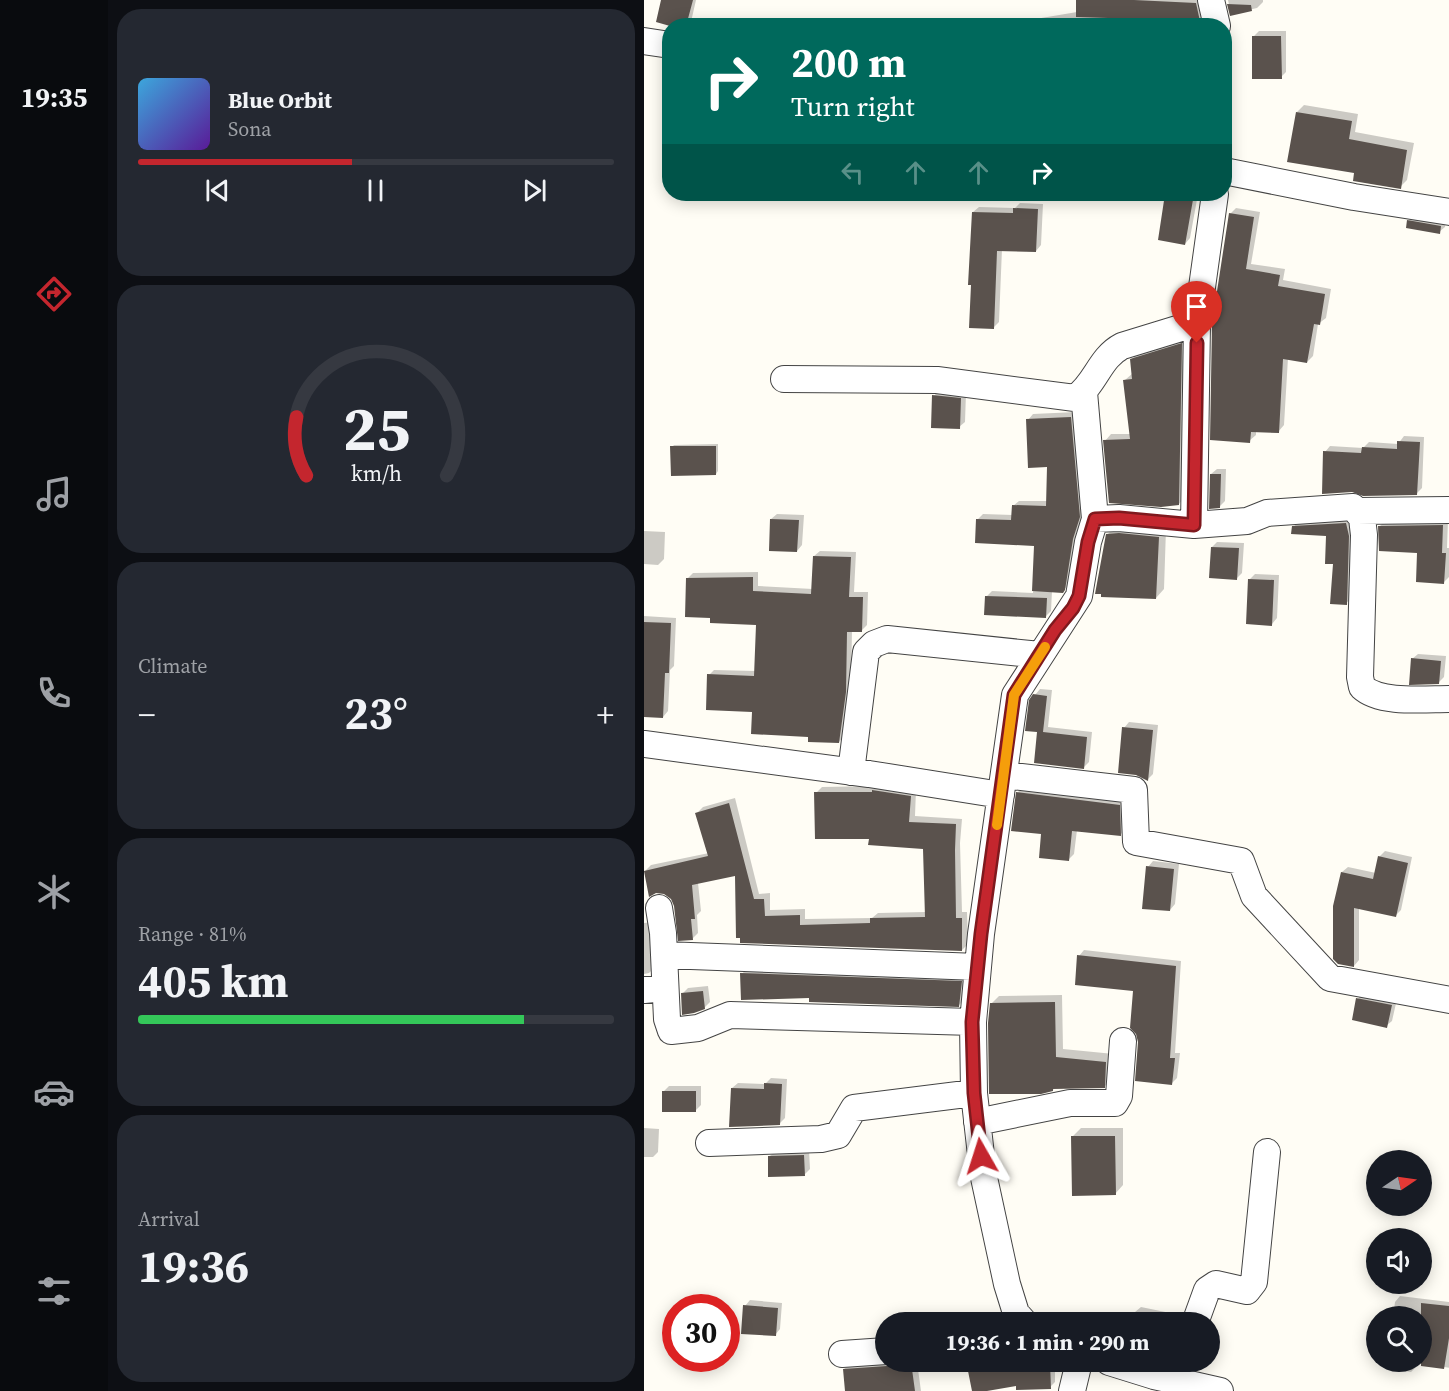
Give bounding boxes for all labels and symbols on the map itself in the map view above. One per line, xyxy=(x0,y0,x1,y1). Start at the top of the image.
pin xyxy=(1171,281,1222,343)
position arrow xyxy=(949,1124,1013,1188)
north arrow xyxy=(1366,1150,1432,1216)
speed limit sign: 30 xyxy=(662,1294,740,1372)

